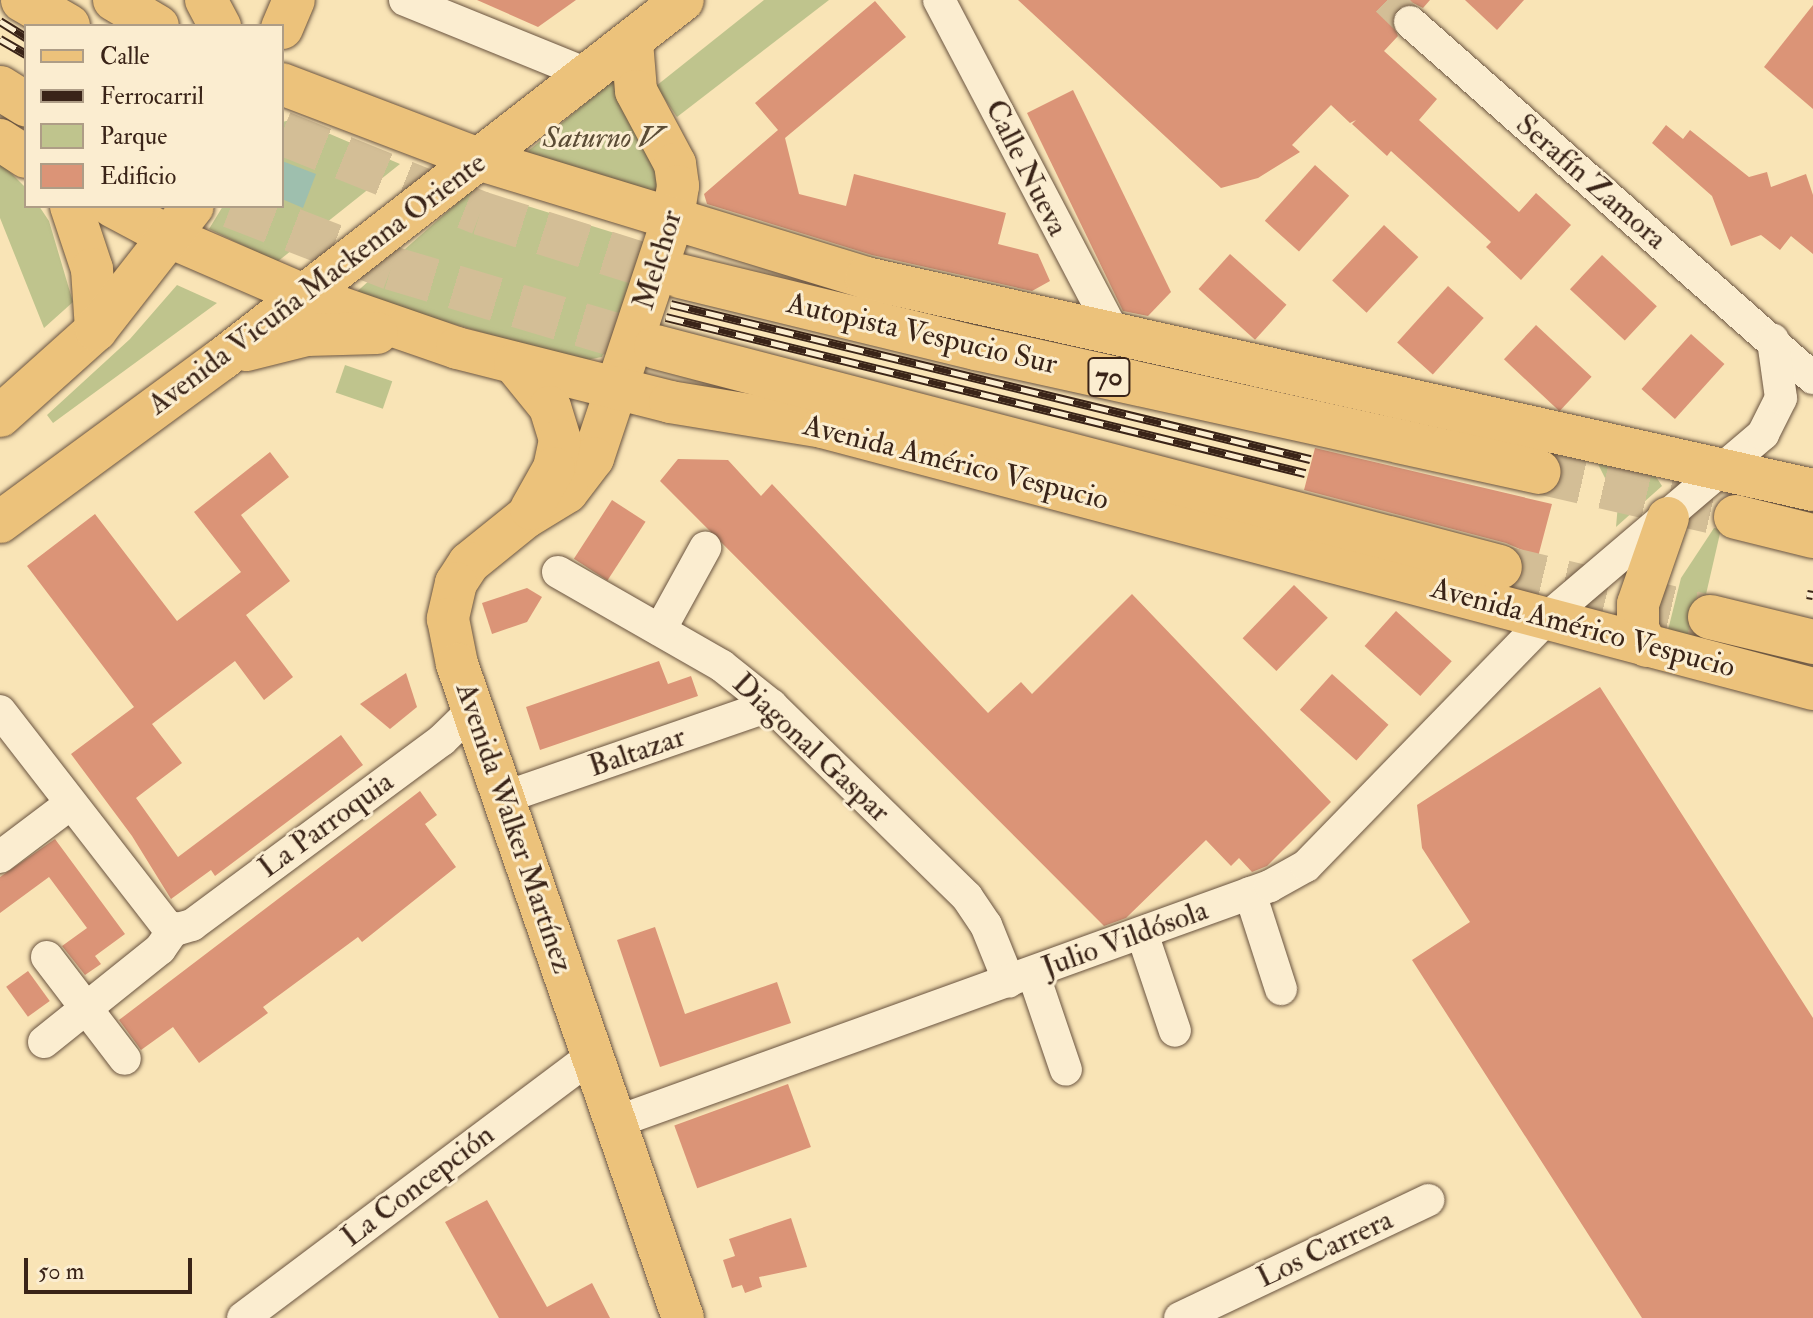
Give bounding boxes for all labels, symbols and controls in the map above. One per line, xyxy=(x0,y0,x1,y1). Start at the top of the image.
legend xyxy=(24,24,284,208)
text: Calle xyxy=(100,41,150,72)
text: Ferrocarril xyxy=(100,81,204,112)
street label: Calle Nueva xyxy=(976,94,1076,242)
street label: Serafín Zamora xyxy=(1508,107,1674,257)
park label: Saturno V xyxy=(543,120,663,156)
text: Parque xyxy=(100,121,167,152)
street label: Avenida Vicuña Mackenna Oriente xyxy=(141,145,493,423)
text: Edificio xyxy=(100,161,176,192)
street label: Melchor xyxy=(626,206,690,314)
street label: Autopista Vespucio Sur xyxy=(783,285,1061,383)
road number: 70 xyxy=(1087,353,1131,401)
street label: Avenida Américo Vespucio xyxy=(800,408,1112,518)
street label: Avenida Américo Vespucio xyxy=(1427,570,1739,686)
street label: Diagonal Gaspar xyxy=(725,666,897,830)
street label: Avenida Walker Martínez xyxy=(447,678,581,978)
street label: Baltazar xyxy=(584,719,690,785)
street label: La Parroquia xyxy=(252,764,400,886)
street label: Julio Vildósola xyxy=(1037,892,1213,986)
street label: La Concepción xyxy=(335,1117,501,1255)
street label: Los Carrera xyxy=(1252,1202,1398,1296)
scale bar xyxy=(28,1242,196,1292)
text: 50 m xyxy=(38,1256,84,1287)

